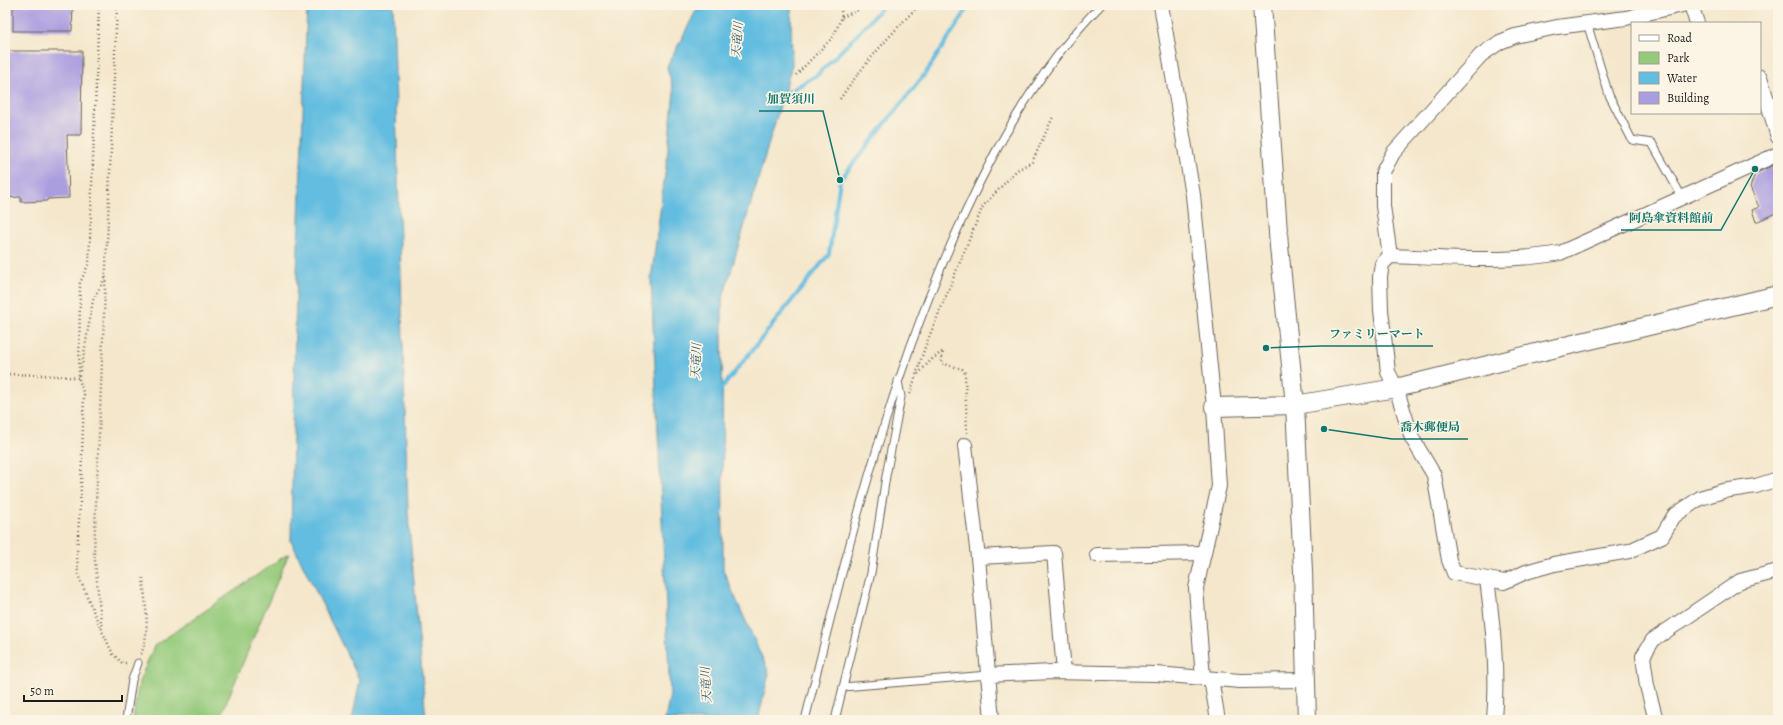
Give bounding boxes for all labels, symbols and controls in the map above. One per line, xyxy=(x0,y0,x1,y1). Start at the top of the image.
water label: 天竜川 xyxy=(727,19,747,59)
legend xyxy=(1631,22,1761,114)
text: Road xyxy=(1667,30,1693,46)
text: Park xyxy=(1667,50,1690,66)
text: Water xyxy=(1666,70,1697,86)
callout: 加賀須川 xyxy=(759,87,823,111)
text: Building xyxy=(1667,90,1709,106)
text: 加賀須川 xyxy=(767,91,815,107)
callout: 阿島傘資料館前 xyxy=(1621,206,1721,230)
text: 阿島傘資料館前 xyxy=(1629,210,1713,226)
callout: ファミリーマート xyxy=(1321,322,1433,346)
text: ファミリーマート xyxy=(1329,326,1425,342)
water label: 天竜川 xyxy=(687,341,705,379)
callout: 喬木郵便局 xyxy=(1392,415,1468,439)
text: 喬木郵便局 xyxy=(1400,419,1460,435)
water label: 天竜川 xyxy=(697,665,715,703)
scale bar xyxy=(24,677,122,703)
text: 50 m xyxy=(30,683,54,699)

